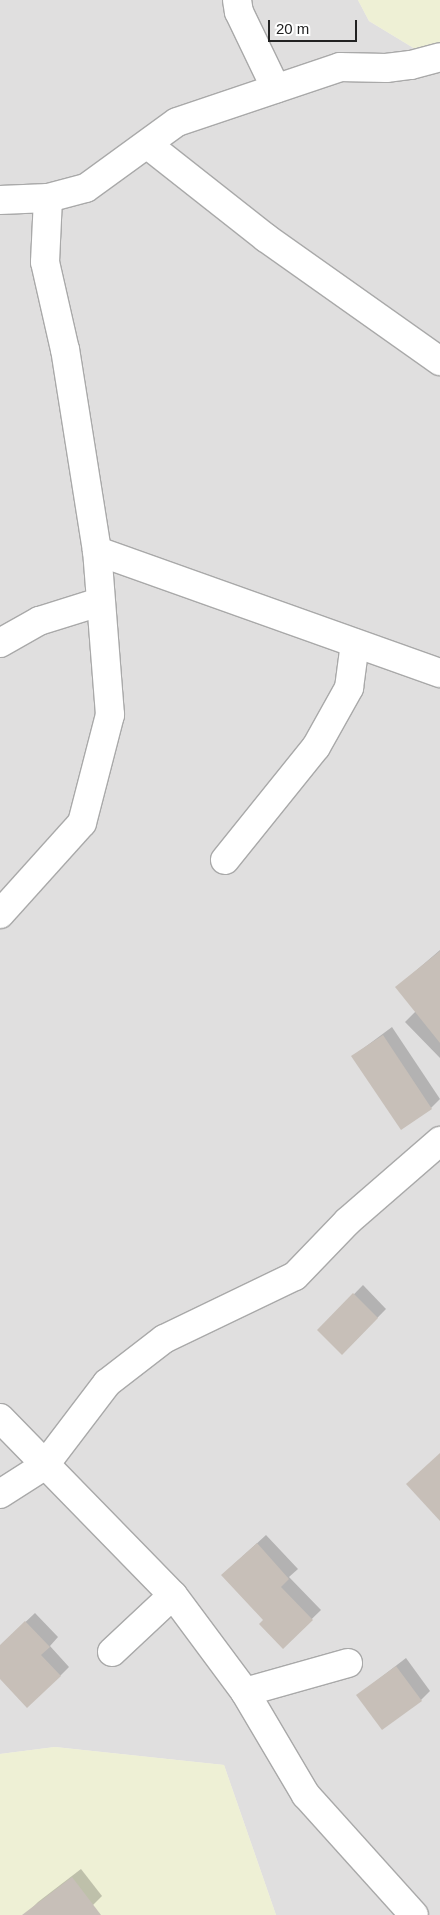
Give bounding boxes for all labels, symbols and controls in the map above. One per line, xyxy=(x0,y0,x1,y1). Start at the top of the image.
scale bar xyxy=(270,10,359,42)
text: 20 m xyxy=(276,20,309,37)

